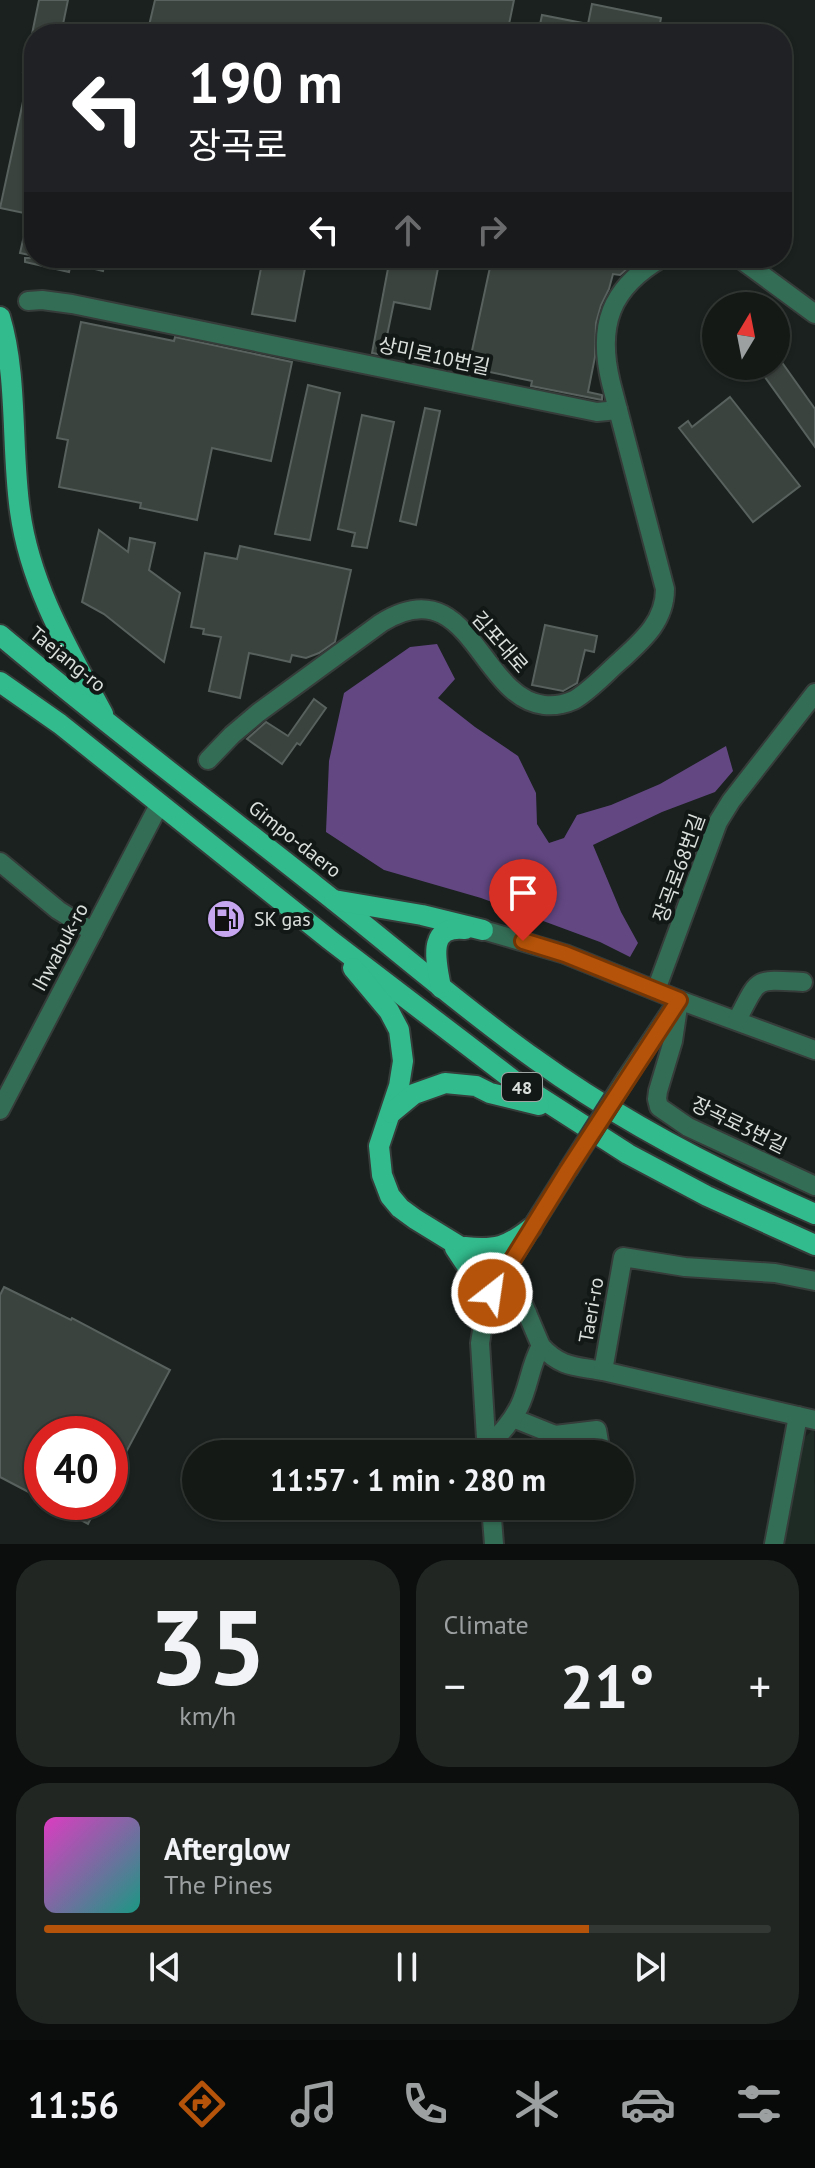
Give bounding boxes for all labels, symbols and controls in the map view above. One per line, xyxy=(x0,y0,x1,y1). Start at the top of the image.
text: 190 m xyxy=(188,46,343,118)
icon: left xyxy=(56,56,160,160)
text: 장곡로 xyxy=(188,121,287,168)
icon: left xyxy=(302,208,346,252)
icon: ahead xyxy=(386,208,430,252)
icon: right xyxy=(470,208,514,252)
north arrow xyxy=(702,292,790,380)
map controls xyxy=(702,292,790,380)
street label: 상미로10번길 xyxy=(376,331,492,381)
street label: 김포대로 xyxy=(466,606,534,678)
street label: Taejang-ro xyxy=(25,620,111,698)
street label: Gimpo-daero xyxy=(243,795,347,883)
street label: 장곡로68번길 xyxy=(647,810,711,926)
pin xyxy=(489,859,557,941)
icon: arrive xyxy=(501,871,545,915)
street label: Ihwabuk-ro xyxy=(26,898,94,996)
fuel station icon: SK gas xyxy=(205,898,247,940)
place label: SK gas xyxy=(254,906,311,932)
road number: 48 xyxy=(502,1073,542,1101)
street label: 장곡로3번길 xyxy=(687,1091,791,1159)
position arrow xyxy=(450,1251,534,1335)
street label: Taeri-ro xyxy=(572,1275,610,1345)
speed limit sign: 40 xyxy=(24,1416,128,1520)
text: 11:57 · 1 min · 280 m xyxy=(270,1460,546,1499)
text: 35 xyxy=(149,1579,267,1714)
text: Climate xyxy=(444,1608,529,1641)
text: 21° xyxy=(560,1647,654,1725)
text: − xyxy=(444,1657,466,1714)
text: + xyxy=(749,1657,771,1714)
text: km/h xyxy=(179,1699,236,1732)
text: Afterglow xyxy=(164,1829,290,1868)
text: The Pines xyxy=(164,1868,273,1901)
icon: previous xyxy=(143,1945,187,1989)
icon: pause xyxy=(385,1945,429,1989)
icon: next xyxy=(628,1945,672,1989)
icon: directions xyxy=(174,2076,230,2132)
icon: music xyxy=(286,2076,342,2132)
icon: phone xyxy=(397,2076,453,2132)
icon: climate xyxy=(509,2076,565,2132)
icon: car xyxy=(620,2076,676,2132)
icon: filters xyxy=(731,2076,787,2132)
text: 11:56 xyxy=(28,2081,119,2128)

